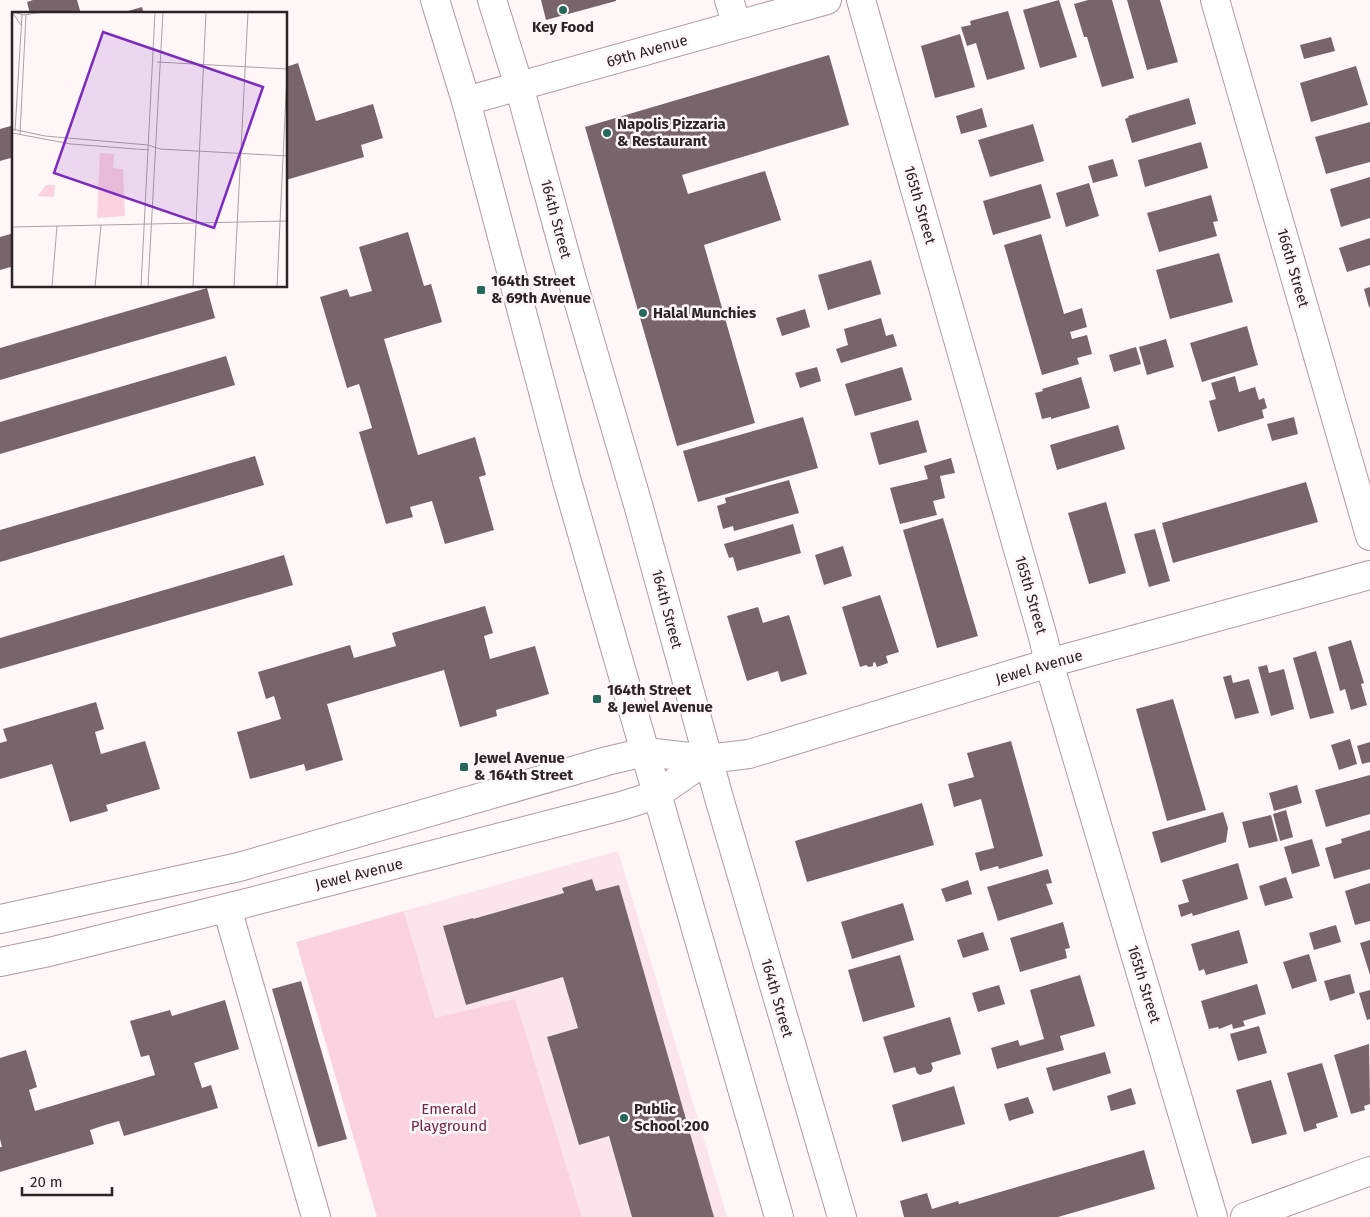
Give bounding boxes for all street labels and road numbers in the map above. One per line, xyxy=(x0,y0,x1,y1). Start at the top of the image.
street label: 69th Avenue xyxy=(604,31,690,71)
street label: 165th Street xyxy=(900,164,940,247)
street label: 164th Street xyxy=(537,177,575,261)
street label: 166th Street xyxy=(1273,226,1313,310)
street label: 165th Street xyxy=(1011,554,1051,637)
street label: 164th Street xyxy=(648,567,686,651)
street label: Jewel Avenue xyxy=(993,646,1085,688)
street label: Jewel Avenue xyxy=(313,854,405,894)
street label: 165th Street xyxy=(1124,943,1165,1026)
street label: 164th Street xyxy=(757,956,797,1040)

